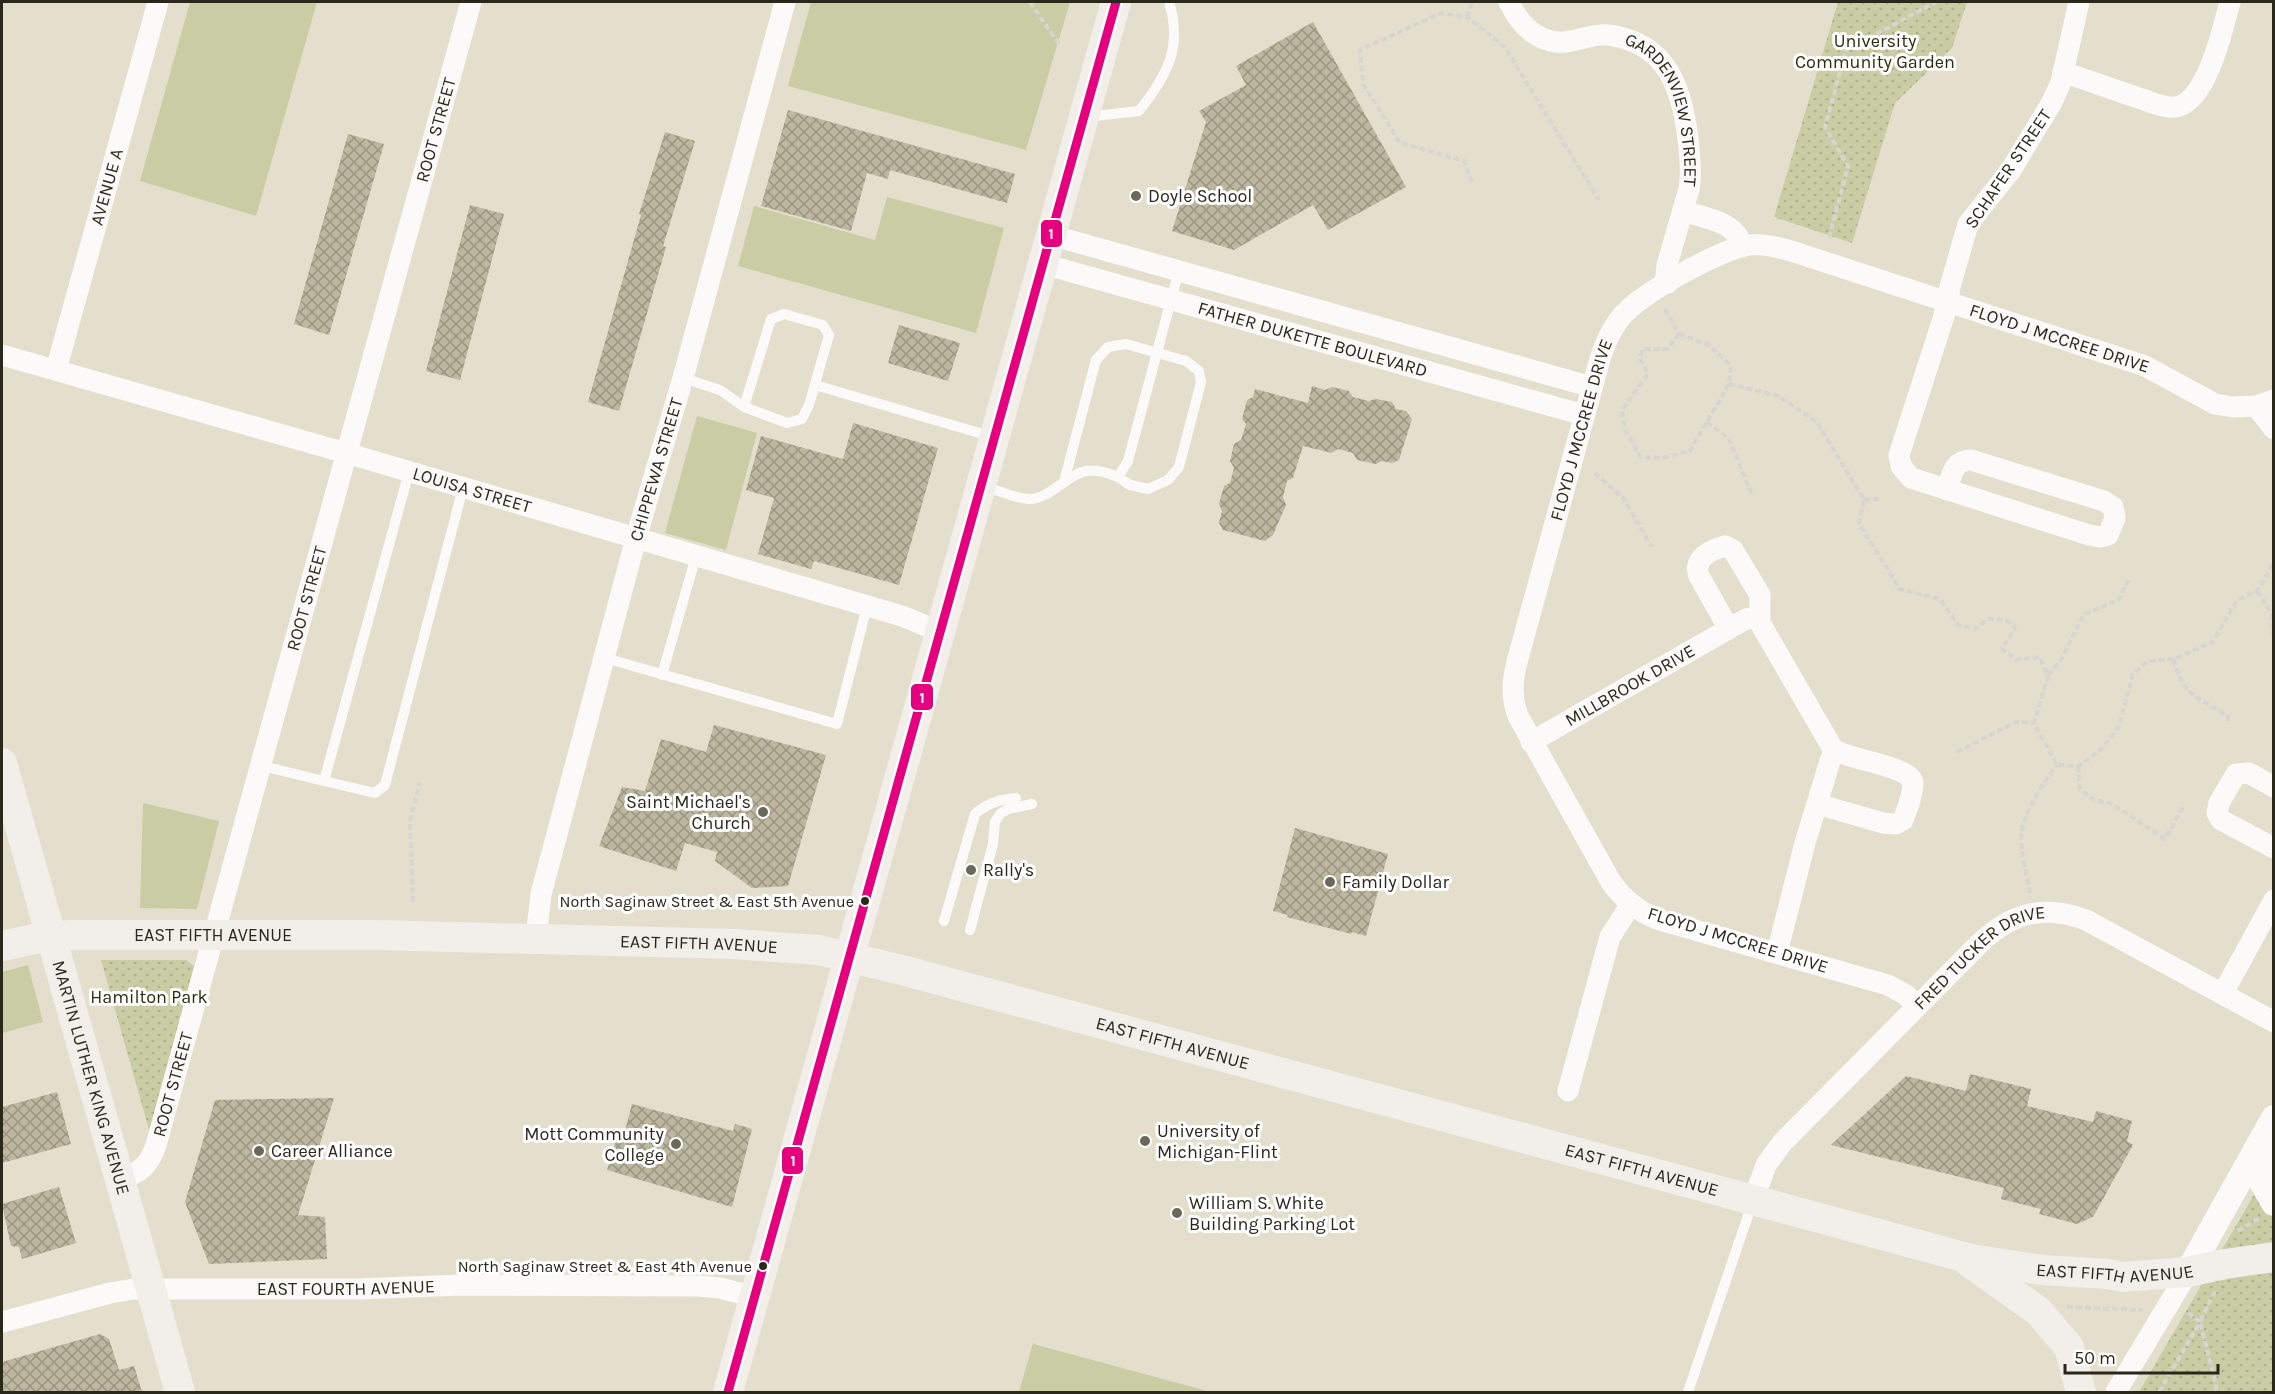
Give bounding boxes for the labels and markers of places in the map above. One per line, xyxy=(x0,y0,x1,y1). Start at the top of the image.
place label: Doyle School xyxy=(1148,185,1252,207)
marker: Doyle School xyxy=(1129,189,1143,203)
place label: Saint Michael's Church xyxy=(626,791,751,834)
marker: Saint Michael's Church xyxy=(756,805,770,819)
place label: Rally's xyxy=(983,859,1034,881)
marker: Rally's xyxy=(964,863,978,877)
place label: Family Dollar xyxy=(1342,871,1450,893)
marker: Family Dollar xyxy=(1323,875,1337,889)
place label: North Saginaw Street & East 5th Avenue xyxy=(560,892,854,911)
marker: North Saginaw Street & East 5th Avenue xyxy=(859,895,871,907)
place label: University of Michigan-Flint xyxy=(1157,1120,1278,1163)
place label: Mott Community College xyxy=(524,1123,665,1166)
marker: University of Michigan-Flint xyxy=(1138,1134,1152,1148)
marker: Mott Community College xyxy=(669,1137,683,1151)
place label: Career Alliance xyxy=(271,1140,393,1162)
marker: Career Alliance xyxy=(252,1144,266,1158)
place label: William S. White Building Parking Lot xyxy=(1189,1192,1355,1235)
marker: William S. White Building Parking Lot xyxy=(1170,1206,1184,1220)
place label: North Saginaw Street & East 4th Avenue xyxy=(458,1257,752,1276)
marker: North Saginaw Street & East 4th Avenue xyxy=(757,1260,769,1272)

